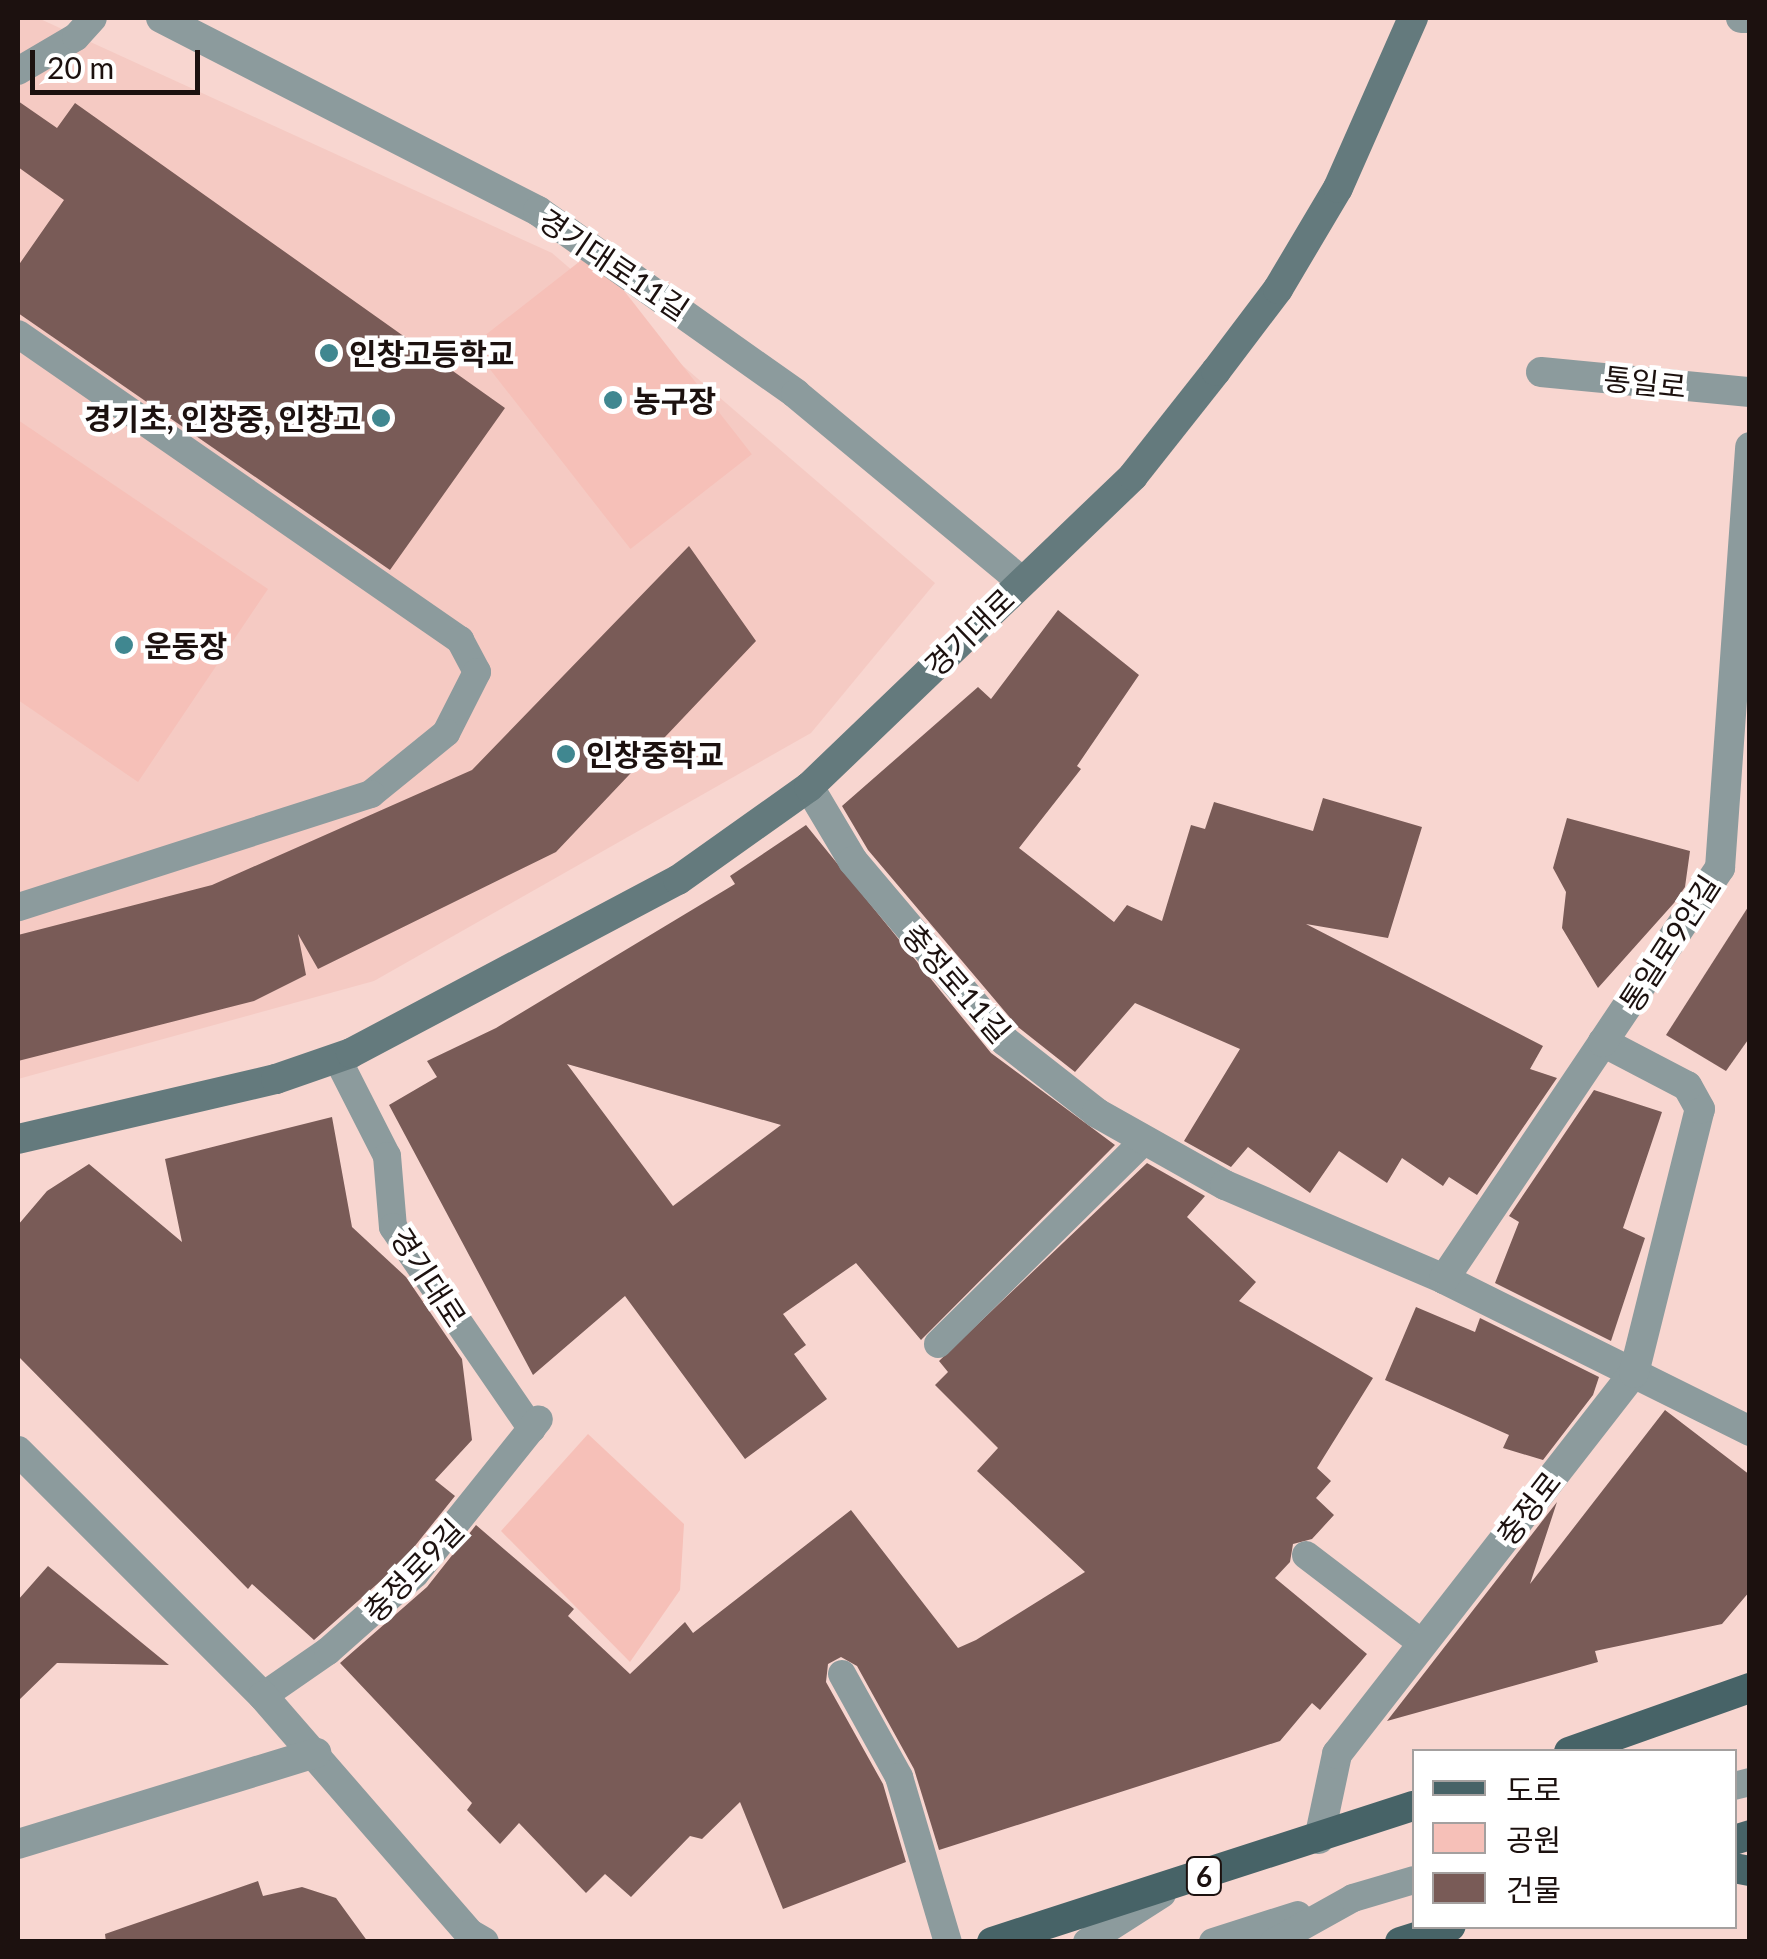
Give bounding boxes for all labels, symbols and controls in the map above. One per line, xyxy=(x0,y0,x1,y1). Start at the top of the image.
scale bar xyxy=(35,30,205,92)
text: 20 m xyxy=(47,49,114,85)
street label: 경기대로11길 xyxy=(532,201,696,327)
place label: 인창고등학교 xyxy=(349,335,515,371)
marker: 인창고등학교 xyxy=(318,342,340,364)
street label: 통일로 xyxy=(1602,360,1688,404)
place label: 농구장 xyxy=(633,382,716,418)
marker: 농구장 xyxy=(602,389,624,411)
place label: 경기초, 인창중, 인창고 xyxy=(84,400,361,436)
marker: 경기초, 인창중, 인창고 xyxy=(370,407,392,429)
street label: 경기대로 xyxy=(917,581,1021,683)
place label: 운동장 xyxy=(144,627,227,663)
marker: 운동장 xyxy=(113,634,135,656)
place label: 인창중학교 xyxy=(586,736,724,772)
marker: 인창중학교 xyxy=(555,743,577,765)
street label: 통일로9안길 xyxy=(1612,868,1726,1018)
street label: 충정로11길 xyxy=(896,916,1018,1050)
street label: 경기대로 xyxy=(384,1221,474,1333)
street label: 충정로 xyxy=(1488,1464,1568,1552)
street label: 충정로9길 xyxy=(356,1512,470,1628)
legend xyxy=(1412,1749,1737,1929)
text: 도로 xyxy=(1506,1771,1561,1807)
text: 공원 xyxy=(1506,1821,1561,1857)
road number: 6 xyxy=(1184,1853,1224,1899)
text: 건물 xyxy=(1506,1871,1561,1907)

